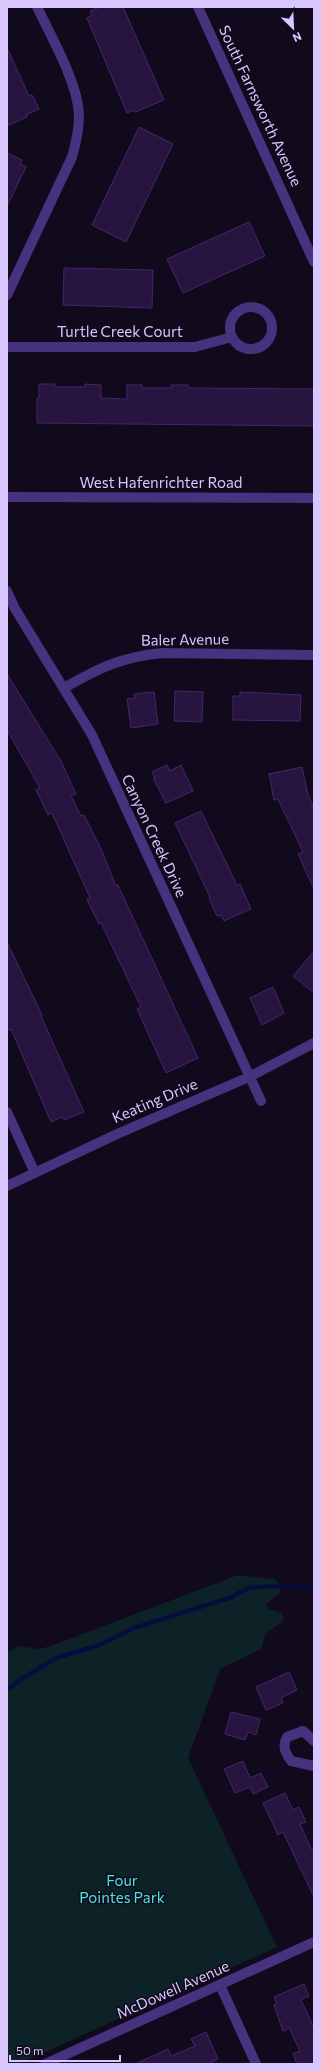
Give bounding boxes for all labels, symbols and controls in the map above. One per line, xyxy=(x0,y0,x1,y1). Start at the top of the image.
north arrow xyxy=(273,8,313,48)
street label: South Farnsworth Avenue xyxy=(216,22,306,189)
text: N xyxy=(291,30,304,45)
street label: Turtle Creek Court xyxy=(57,322,183,340)
street label: West Hafenrichter Road xyxy=(80,473,242,491)
street label: Baler Avenue xyxy=(141,629,229,649)
street label: Canyon Creek Drive xyxy=(119,771,191,900)
street label: Keating Drive xyxy=(109,1074,200,1126)
park label: Four Pointes Park xyxy=(79,1871,165,1906)
street label: McDowell Avenue xyxy=(113,1956,232,2022)
scale bar xyxy=(10,2037,120,2063)
text: 50 m xyxy=(16,2043,44,2057)

